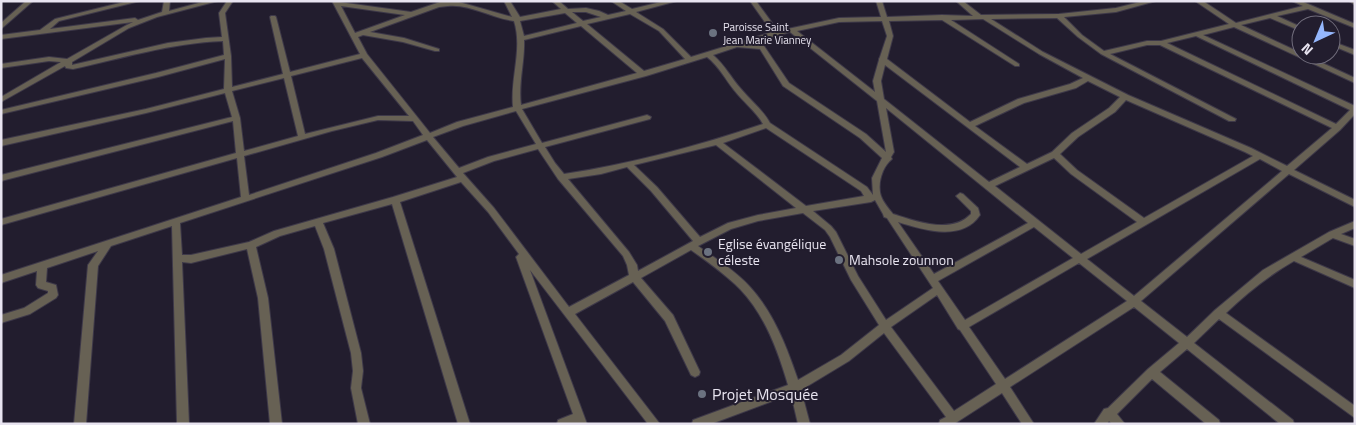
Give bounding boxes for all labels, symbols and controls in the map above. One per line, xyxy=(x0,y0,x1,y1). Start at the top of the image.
north arrow xyxy=(1291,15,1341,65)
place label: Paroisse Saint Jean Marie Vianney xyxy=(723,19,812,48)
marker: Paroisse Saint Jean Marie Vianney xyxy=(707,27,719,39)
text: N xyxy=(1296,39,1317,61)
place label: Eglise évangélique céleste xyxy=(718,233,826,270)
marker: Eglise évangélique céleste xyxy=(702,246,714,258)
place label: Mahsole zounnon xyxy=(849,249,954,270)
marker: Mahsole zounnon xyxy=(833,254,845,266)
place label: Projet Mosquée xyxy=(712,382,818,406)
marker: Projet Mosquée xyxy=(696,388,708,400)

